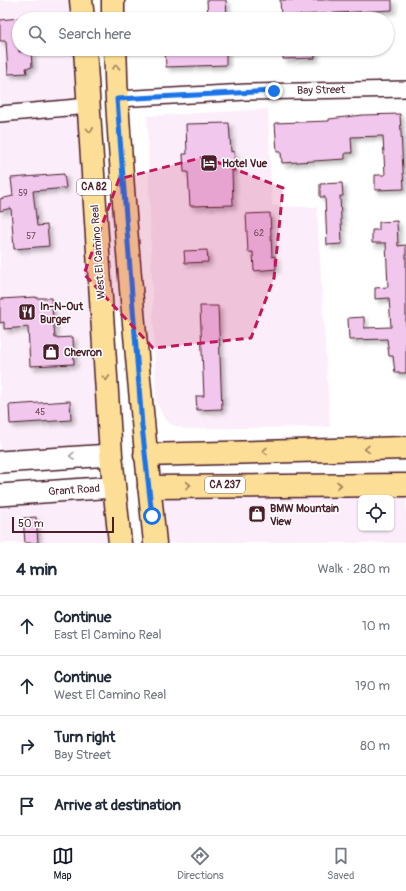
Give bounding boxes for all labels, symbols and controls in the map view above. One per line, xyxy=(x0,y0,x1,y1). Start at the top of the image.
search box xyxy=(12,12,394,56)
icon: search xyxy=(26,23,48,45)
text: Search here xyxy=(58,25,131,44)
one-way arrow xyxy=(112,64,120,70)
route end xyxy=(265,82,283,100)
street label: Bay Street xyxy=(297,83,346,97)
one-way arrow xyxy=(86,127,95,133)
hotel icon: Hotel Vue xyxy=(199,153,219,173)
place label: Hotel Vue xyxy=(222,157,268,170)
road number: CA 82 xyxy=(77,179,111,195)
house number: 59 xyxy=(18,188,28,199)
street label: West El Camino Real xyxy=(88,204,108,300)
house number: 62 xyxy=(254,228,264,239)
house number: 57 xyxy=(26,231,36,242)
place label: In-N-Out Burger xyxy=(40,300,84,326)
restaurant icon: In-N-Out Burger xyxy=(17,302,37,322)
shop icon: Chevron xyxy=(41,342,61,362)
place label: Chevron xyxy=(64,346,102,359)
one-way arrow xyxy=(102,375,110,381)
house number: 45 xyxy=(35,407,45,418)
one-way arrow xyxy=(364,445,370,453)
one-way arrow xyxy=(262,447,268,455)
one-way arrow xyxy=(69,452,75,461)
road number: CA 237 xyxy=(205,477,245,493)
one-way arrow xyxy=(185,481,191,489)
one-way arrow xyxy=(336,481,342,489)
street label: Grant Road xyxy=(48,482,100,498)
map controls xyxy=(358,495,394,531)
button: locate xyxy=(358,495,394,531)
place label: BMW Mountain View xyxy=(270,502,339,528)
shop icon: BMW Mountain View xyxy=(247,504,267,524)
route start xyxy=(143,507,161,525)
scale bar xyxy=(12,515,114,534)
text: 50 m xyxy=(18,517,44,530)
text: 4 min xyxy=(16,559,57,580)
text: Walk · 280 m xyxy=(317,561,390,577)
text: Continue xyxy=(54,608,112,627)
icon: ahead xyxy=(16,615,38,637)
text: 10 m xyxy=(362,618,390,634)
text: East El Camino Real xyxy=(54,627,162,643)
text: Continue xyxy=(54,668,112,687)
icon: ahead xyxy=(16,675,38,697)
text: 190 m xyxy=(355,678,390,694)
text: West El Camino Real xyxy=(54,687,166,703)
text: Turn right xyxy=(54,728,115,747)
icon: right xyxy=(16,735,38,757)
text: 80 m xyxy=(360,738,390,754)
text: Bay Street xyxy=(54,747,111,763)
icon: arrive xyxy=(16,795,38,817)
text: Arrive at destination xyxy=(54,796,181,815)
tab: Map xyxy=(52,845,74,882)
tab: Directions xyxy=(177,845,224,882)
tab: Saved xyxy=(327,845,354,882)

